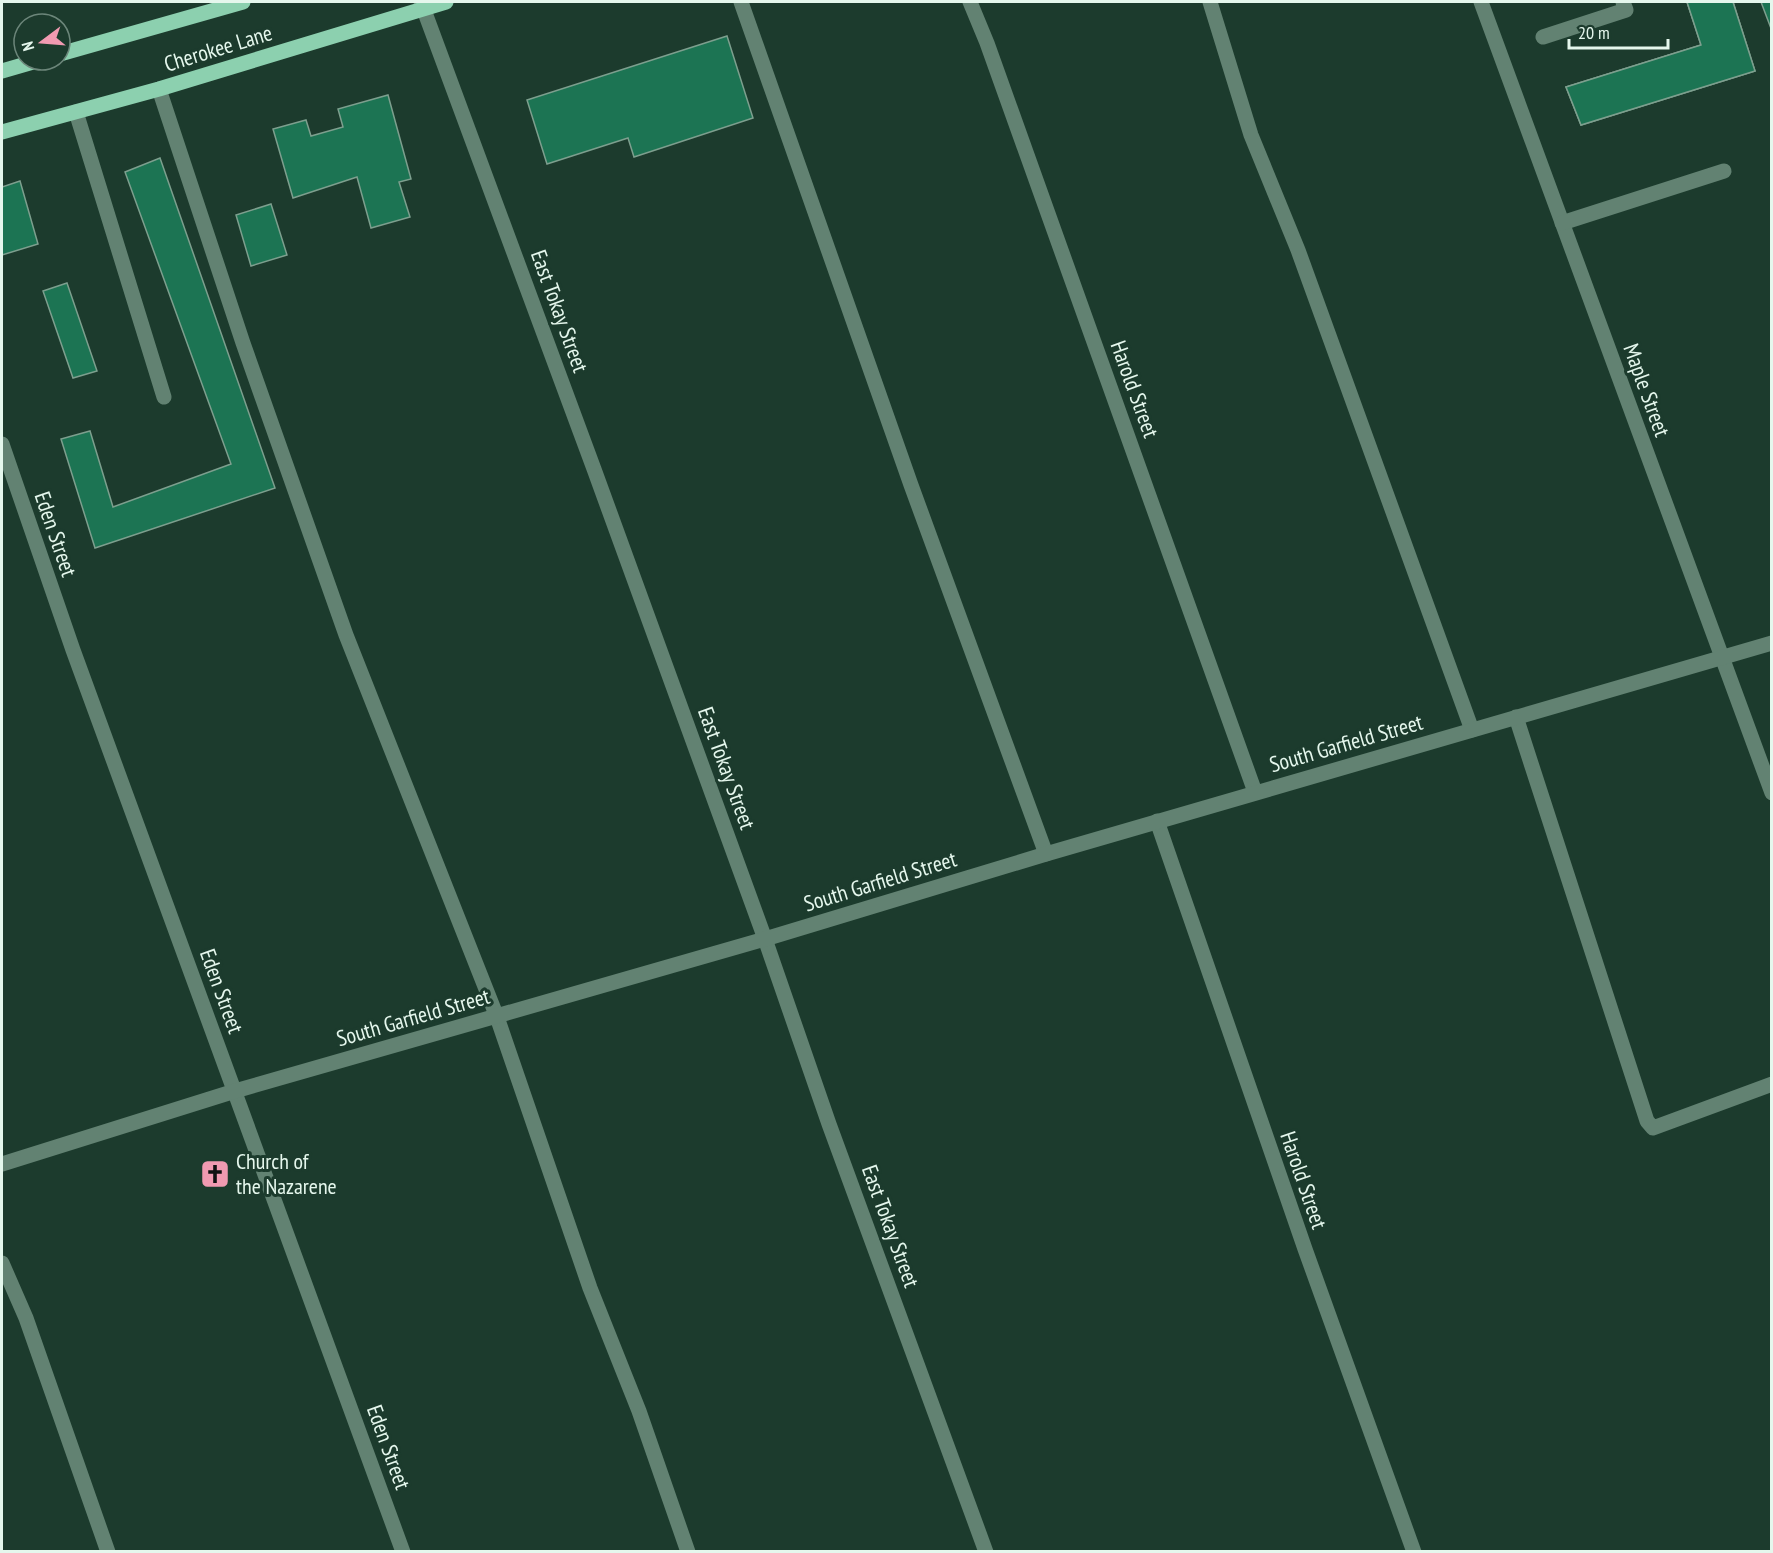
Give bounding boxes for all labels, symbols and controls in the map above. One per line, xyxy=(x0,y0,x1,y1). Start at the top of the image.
north arrow xyxy=(12,12,72,72)
scale bar xyxy=(1569,12,1668,50)
street label: Cherokee Lane xyxy=(160,18,276,78)
text: 20 m xyxy=(1578,21,1610,44)
text: N xyxy=(17,39,38,53)
street label: East Tokay Street xyxy=(525,246,595,376)
street label: Harold Street xyxy=(1105,337,1165,441)
street label: Maple Street xyxy=(1617,340,1677,440)
street label: Eden Street xyxy=(28,488,84,580)
street label: East Tokay Street xyxy=(692,703,762,833)
street label: South Garfield Street xyxy=(1266,708,1426,778)
street label: South Garfield Street xyxy=(800,845,960,917)
street label: Eden Street xyxy=(194,945,250,1037)
street label: South Garfield Street xyxy=(333,982,493,1052)
street label: Harold Street xyxy=(1274,1128,1334,1232)
place label: Church of the Nazarene xyxy=(236,1147,337,1200)
church icon: Church of the Nazarene xyxy=(199,1158,231,1190)
street label: East Tokay Street xyxy=(856,1161,926,1291)
street label: Eden Street xyxy=(361,1401,417,1493)

